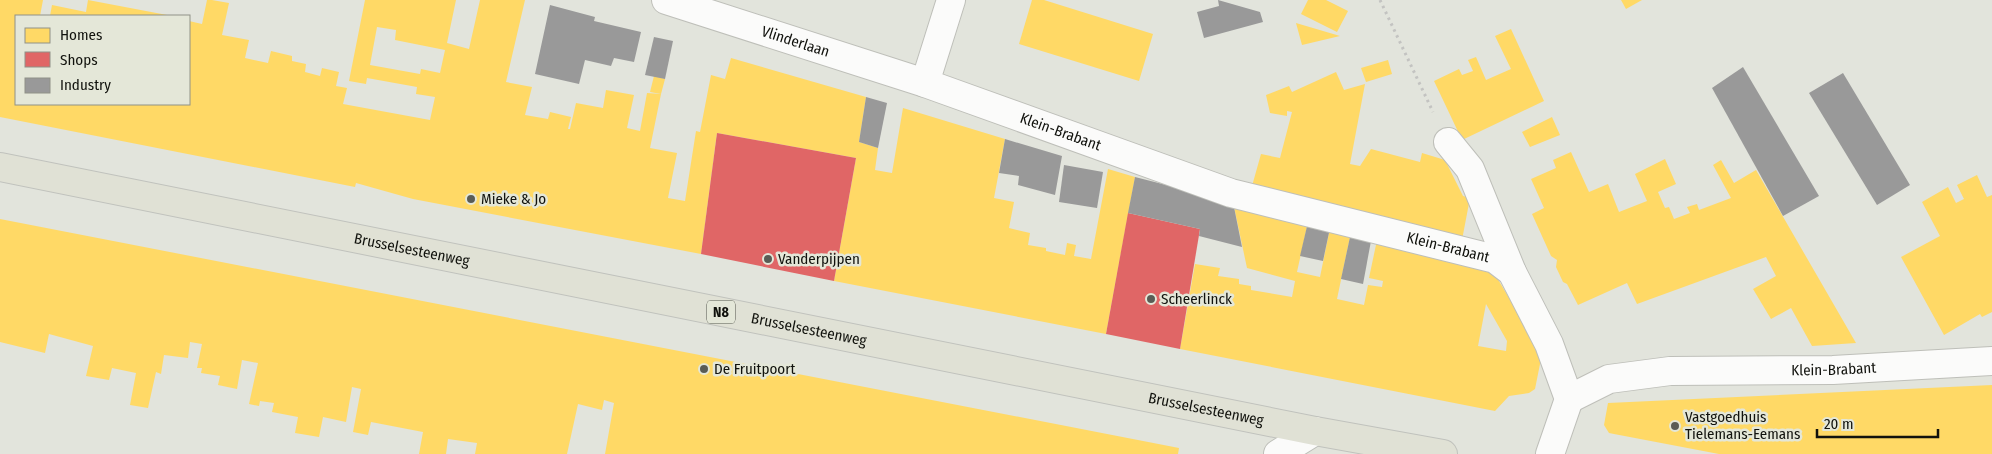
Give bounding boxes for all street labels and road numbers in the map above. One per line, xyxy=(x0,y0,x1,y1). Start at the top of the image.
street label: Vlinderlaan xyxy=(759,22,832,61)
street label: Klein-Brabant xyxy=(1018,109,1104,155)
street label: Klein-Brabant xyxy=(1405,228,1492,266)
street label: Brusselsesteenweg xyxy=(352,229,471,270)
road number: N8 xyxy=(707,300,735,324)
street label: Brusselsesteenweg xyxy=(750,309,868,350)
street label: Klein-Brabant xyxy=(1791,359,1877,379)
street label: Brusselsesteenweg xyxy=(1147,389,1265,429)

